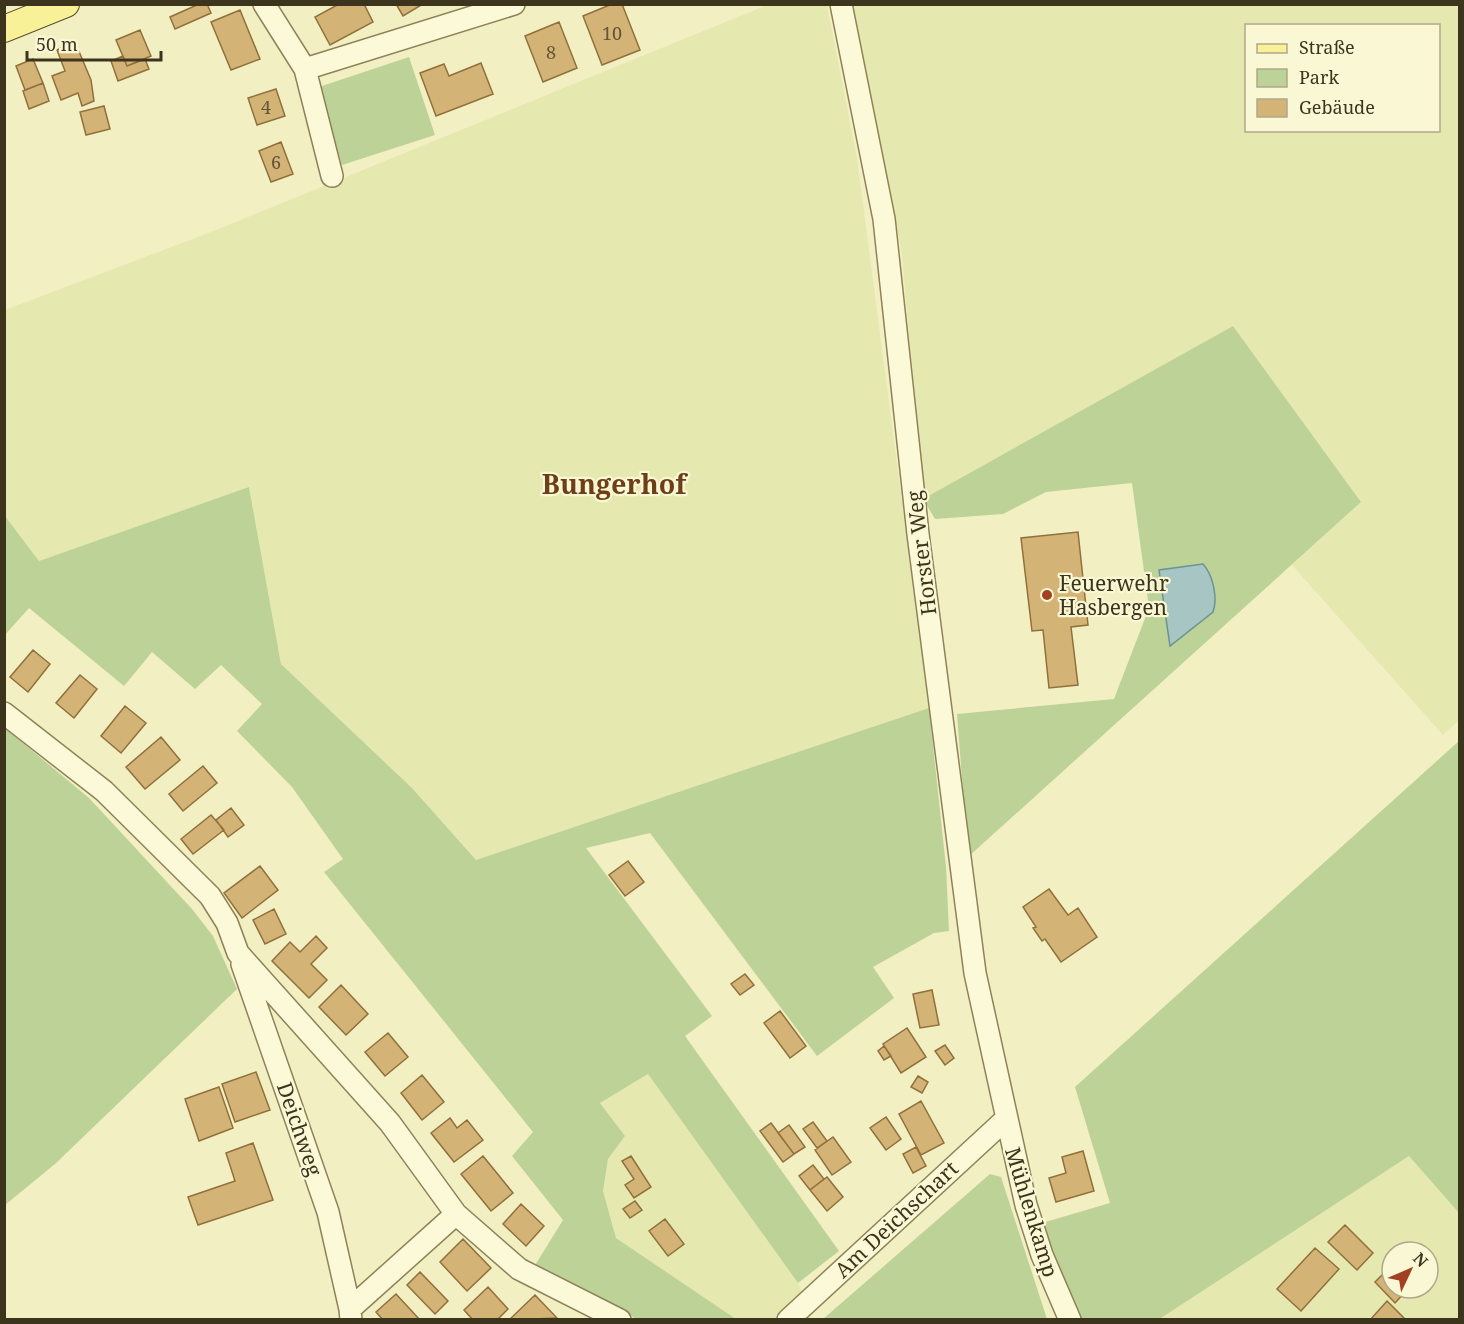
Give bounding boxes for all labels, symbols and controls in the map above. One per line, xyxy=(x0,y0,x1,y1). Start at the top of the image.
house number: 10 xyxy=(602,21,622,45)
scale bar xyxy=(27,24,160,62)
legend xyxy=(1245,24,1440,132)
text: 50 m xyxy=(36,32,78,56)
text: Straße xyxy=(1299,35,1355,59)
house number: 8 xyxy=(546,40,556,64)
text: Park xyxy=(1299,65,1339,89)
house number: 4 xyxy=(261,95,271,119)
text: Gebäude xyxy=(1299,95,1375,119)
house number: 6 xyxy=(271,150,281,174)
district label: Bungerhof xyxy=(542,465,688,502)
street label: Horster Weg xyxy=(899,488,943,617)
place label: Feuerwehr Hasbergen xyxy=(1059,569,1169,621)
marker: Feuerwehr Hasbergen xyxy=(1040,588,1054,602)
street label: Deichweg xyxy=(271,1078,329,1180)
street label: Mühlenkamp xyxy=(999,1144,1065,1280)
street label: Am Deichschart xyxy=(828,1154,964,1284)
north arrow xyxy=(1380,1240,1440,1300)
text: N xyxy=(1408,1247,1433,1272)

